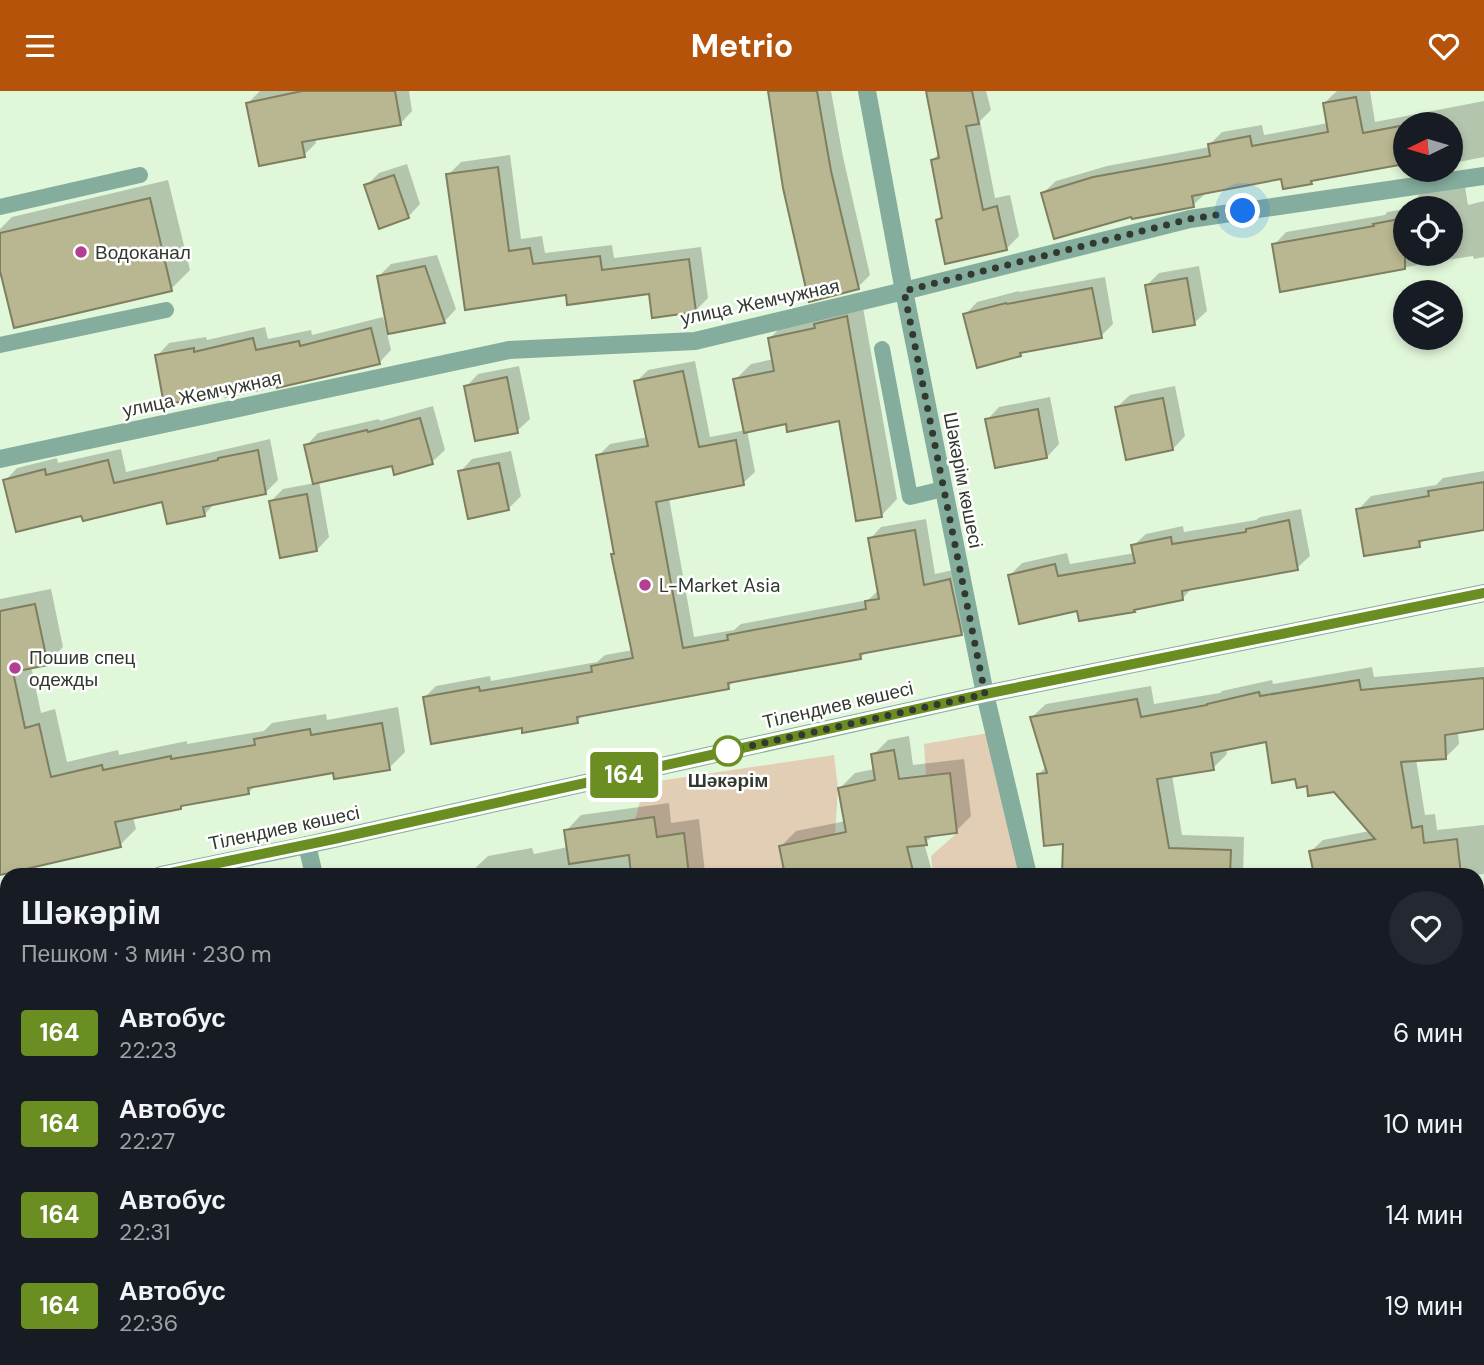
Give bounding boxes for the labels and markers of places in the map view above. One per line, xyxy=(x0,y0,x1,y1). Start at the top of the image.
place label: Водоканал xyxy=(95,240,191,265)
marker: Водоканал xyxy=(73,244,89,260)
place label: L-Market Asia xyxy=(659,573,780,598)
marker: L-Market Asia xyxy=(637,577,653,593)
place label: Пошив спец одежды xyxy=(29,645,136,692)
marker: Пошив спец одежды xyxy=(7,660,23,676)
marker: Шәкәрім xyxy=(713,736,743,766)
place label: Шәкәрім xyxy=(688,768,768,793)

